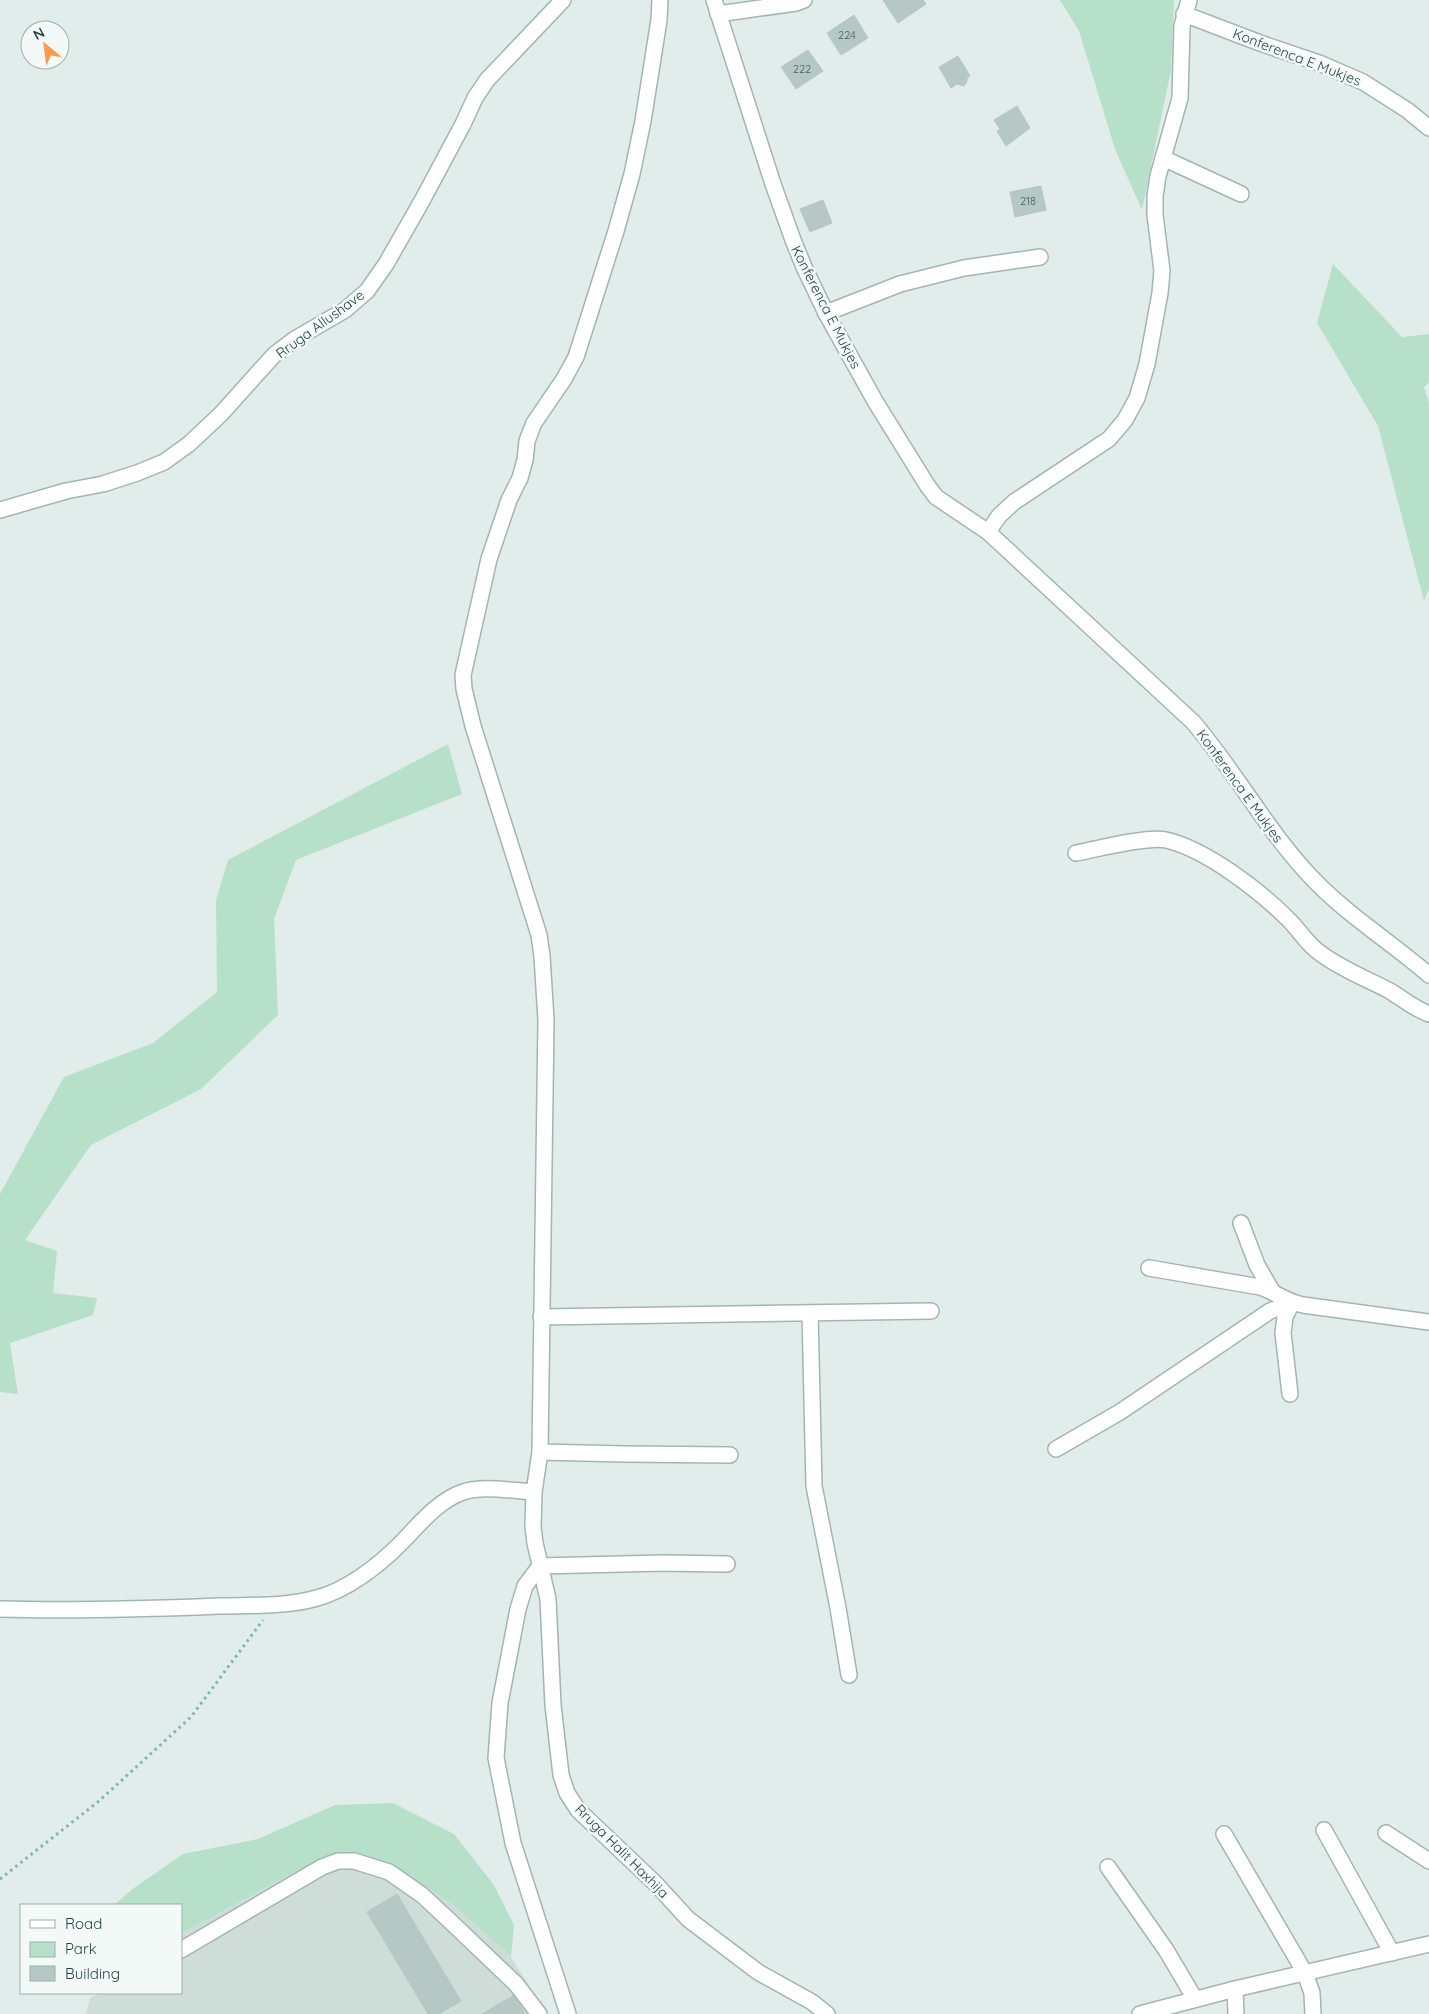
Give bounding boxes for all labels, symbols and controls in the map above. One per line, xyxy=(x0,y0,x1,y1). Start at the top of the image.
north arrow xyxy=(20,20,70,70)
text: N xyxy=(30,23,48,44)
street label: Konferenca E Mukjes xyxy=(1230,24,1364,90)
house number: 224 xyxy=(838,28,856,42)
house number: 222 xyxy=(793,62,811,76)
house number: 218 xyxy=(1020,194,1036,208)
street label: Konferenca E Mukjes xyxy=(787,242,865,372)
street label: Rruga Allushave xyxy=(272,286,368,362)
street label: Konferenca E Mukjes xyxy=(1193,726,1287,846)
street label: Rruga Halit Haxhija xyxy=(571,1800,673,1902)
legend xyxy=(20,1904,182,1994)
text: Road xyxy=(65,1914,102,1933)
text: Park xyxy=(65,1939,97,1958)
text: Building xyxy=(65,1964,120,1983)

